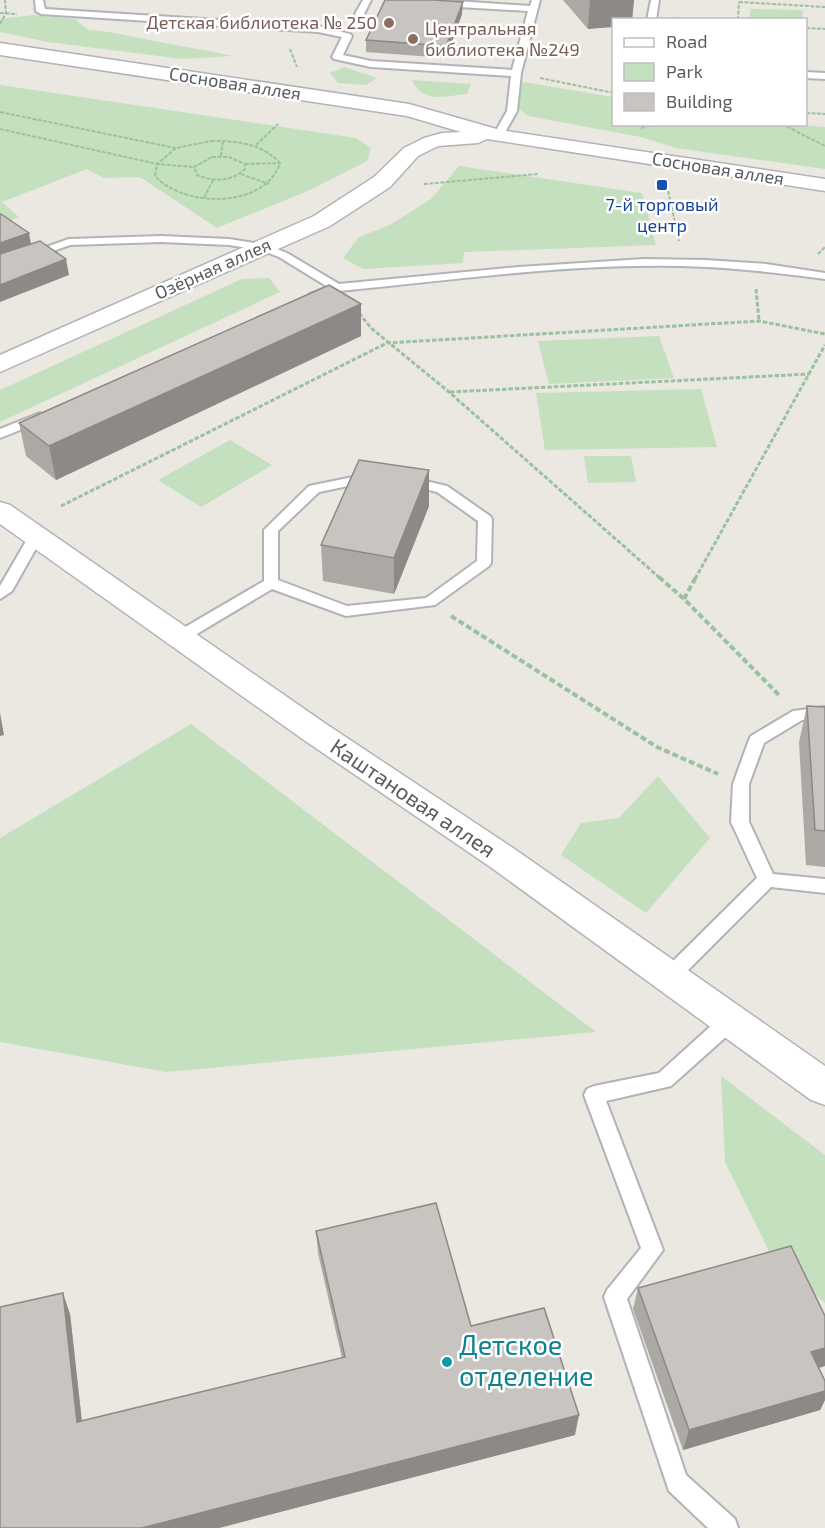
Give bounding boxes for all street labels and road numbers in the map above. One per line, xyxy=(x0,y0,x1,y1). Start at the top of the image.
street label: Сосновая аллея xyxy=(168,62,303,104)
street label: Сосновая аллея xyxy=(651,147,786,189)
street label: Озёрная аллея xyxy=(151,233,274,304)
street label: Каштановая аллея xyxy=(326,732,501,862)

